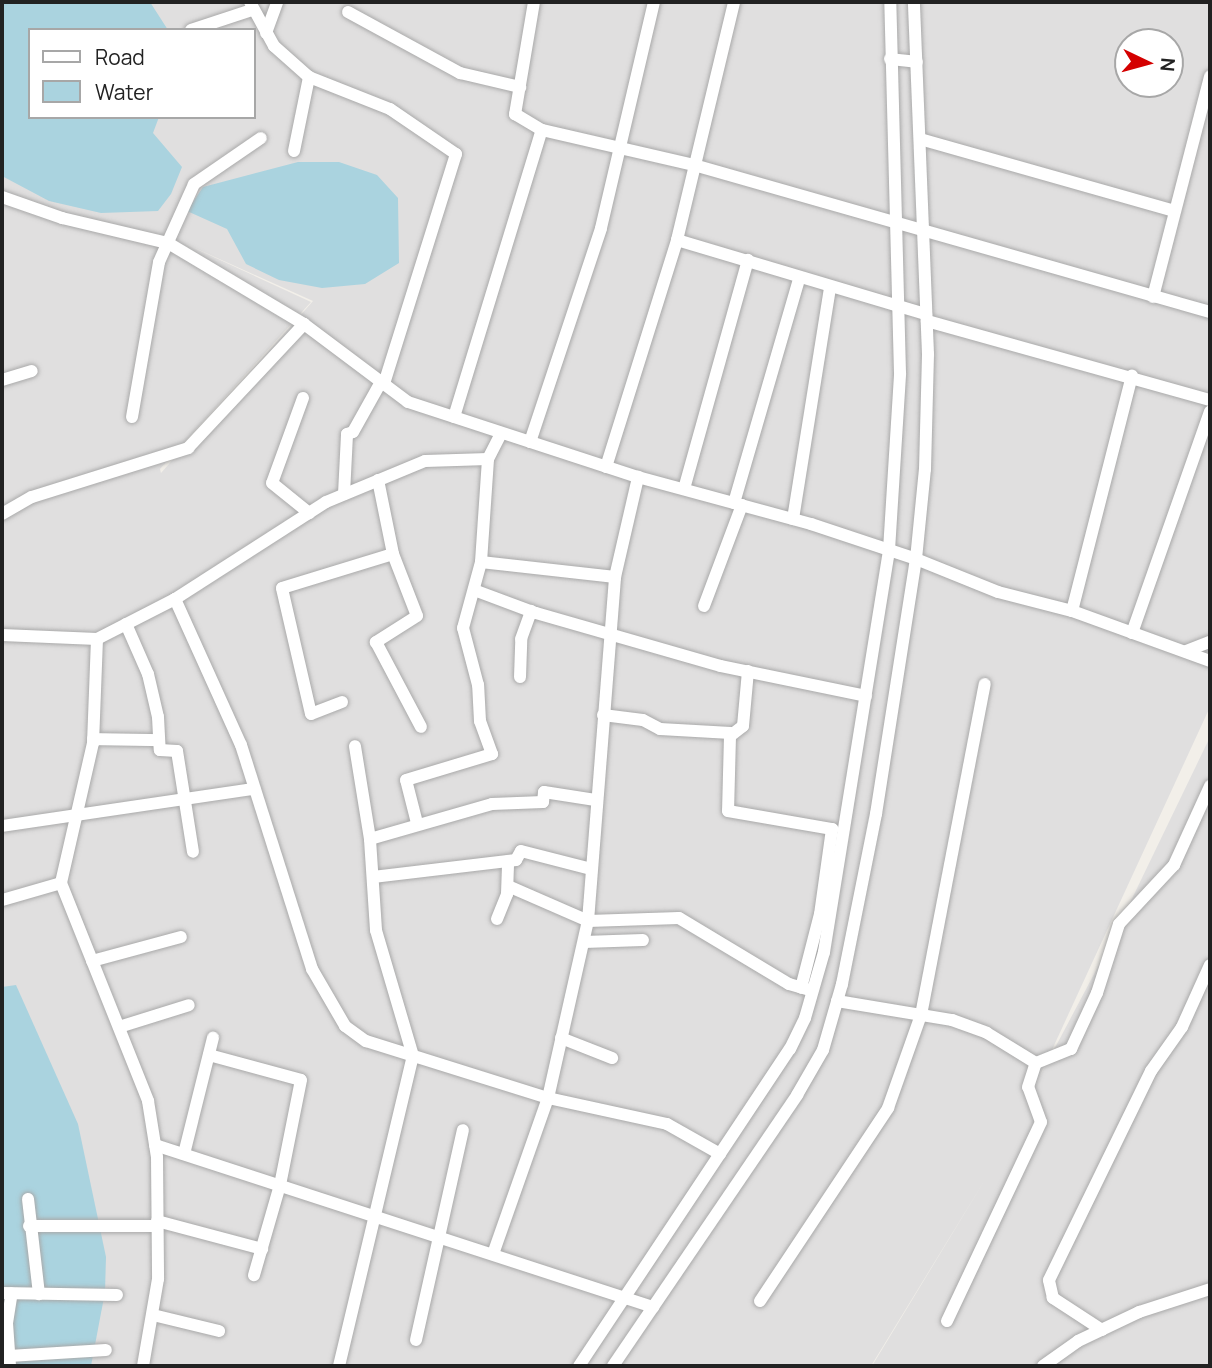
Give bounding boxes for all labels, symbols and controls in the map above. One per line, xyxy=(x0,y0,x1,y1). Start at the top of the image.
legend xyxy=(28,28,256,119)
north arrow xyxy=(1114,28,1184,98)
text: Road xyxy=(95,43,145,71)
text: N xyxy=(1154,57,1181,73)
text: Water xyxy=(95,78,153,106)

